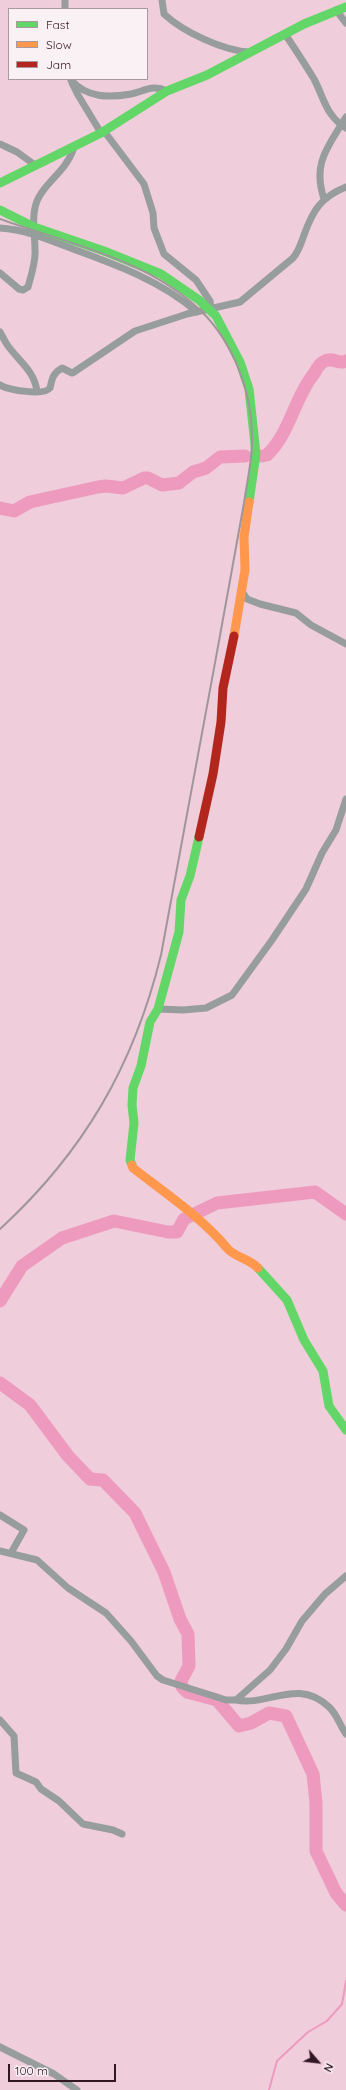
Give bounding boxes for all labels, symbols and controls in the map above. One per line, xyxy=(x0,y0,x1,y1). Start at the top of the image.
legend xyxy=(8,8,148,80)
text: Fast xyxy=(46,17,70,32)
text: Slow xyxy=(46,37,72,52)
text: Jam xyxy=(46,57,71,72)
north arrow xyxy=(298,2042,338,2082)
scale bar xyxy=(10,2056,118,2082)
text: N xyxy=(321,2061,337,2074)
text: 100 m xyxy=(15,2063,48,2078)

